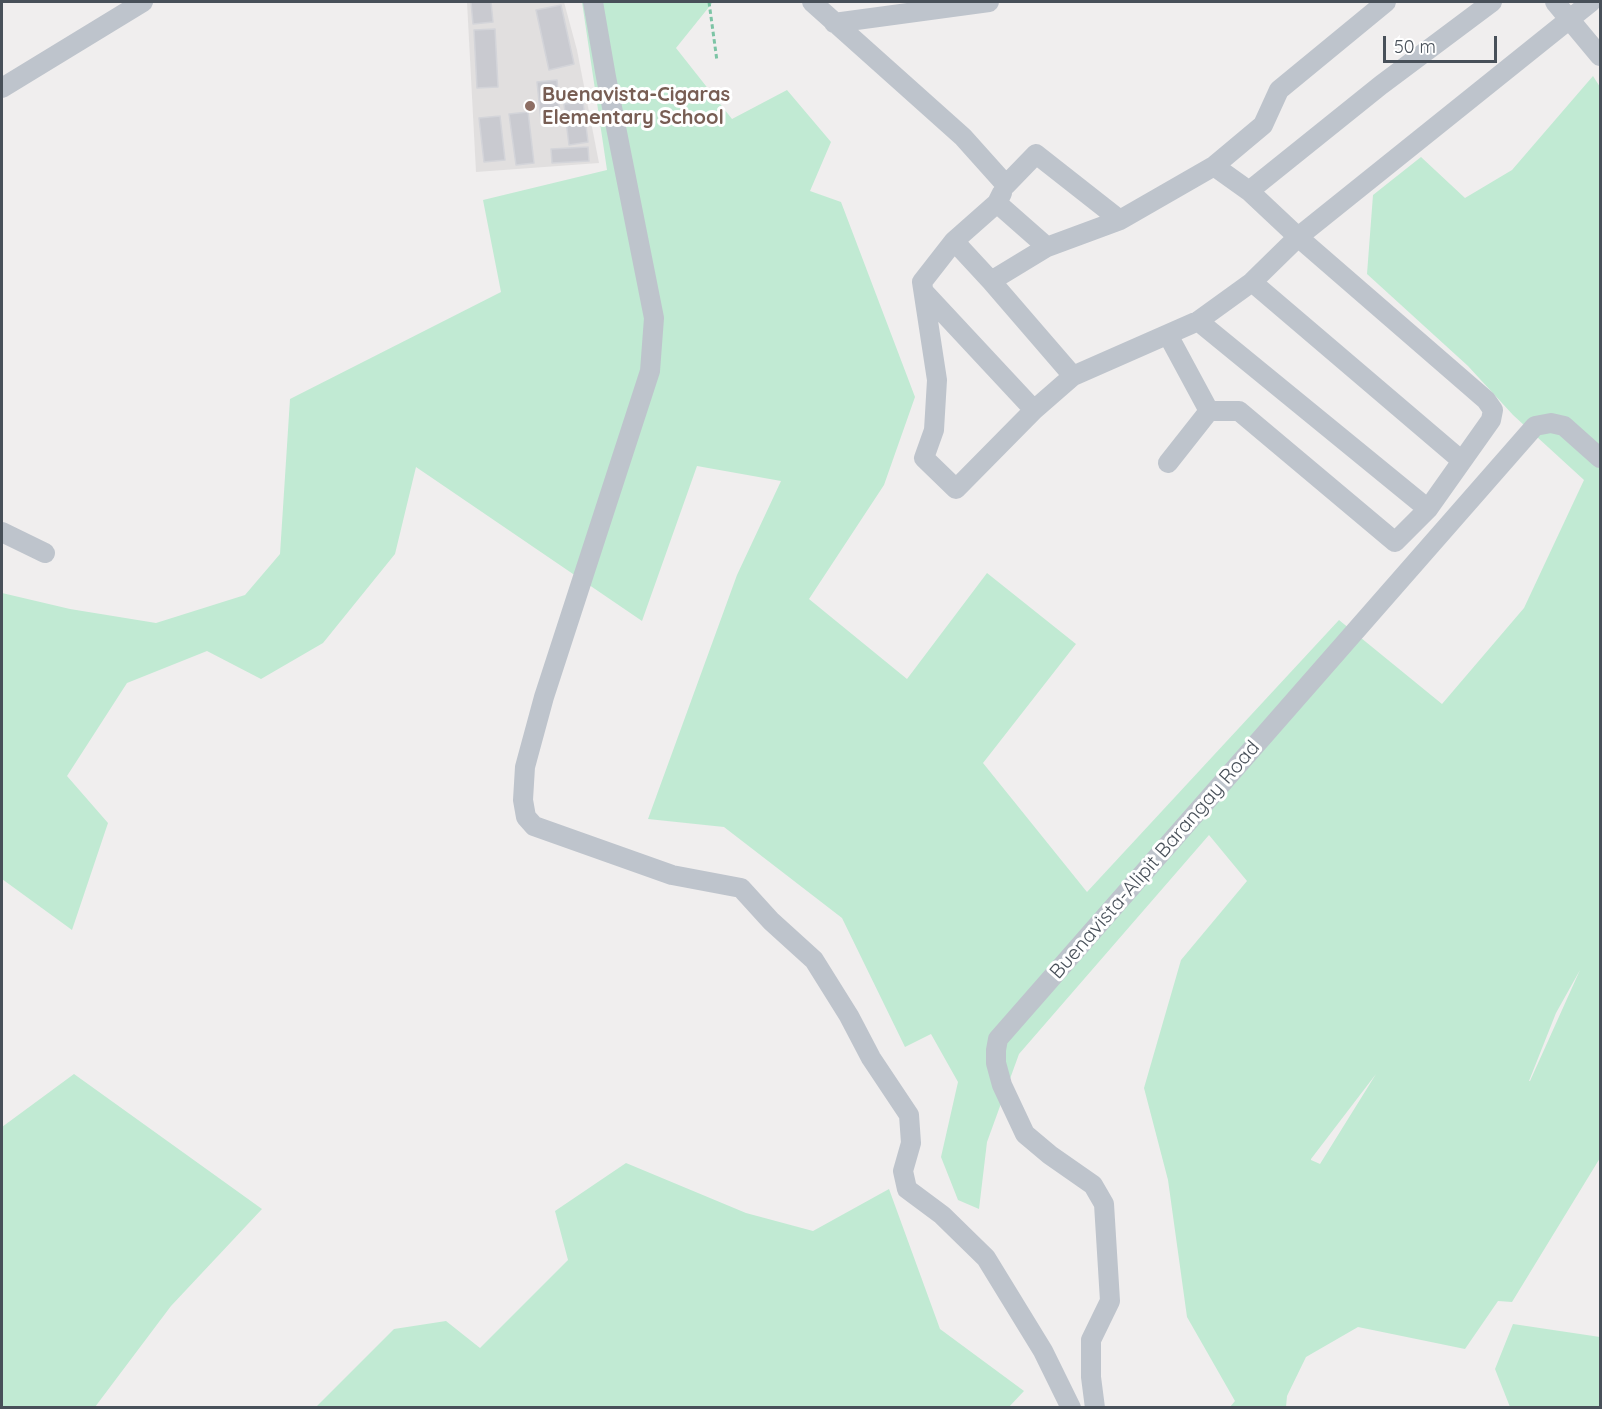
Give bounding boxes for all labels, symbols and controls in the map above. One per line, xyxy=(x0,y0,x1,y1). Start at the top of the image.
scale bar xyxy=(1386,24,1500,62)
text: 50 m xyxy=(1394,35,1436,58)
place label: Buenavista-Cigaras Elementary School xyxy=(542,83,730,130)
marker: Buenavista-Cigaras Elementary School xyxy=(523,99,537,113)
street label: Buenavista-Alipit Barangay Road xyxy=(1045,736,1265,984)

